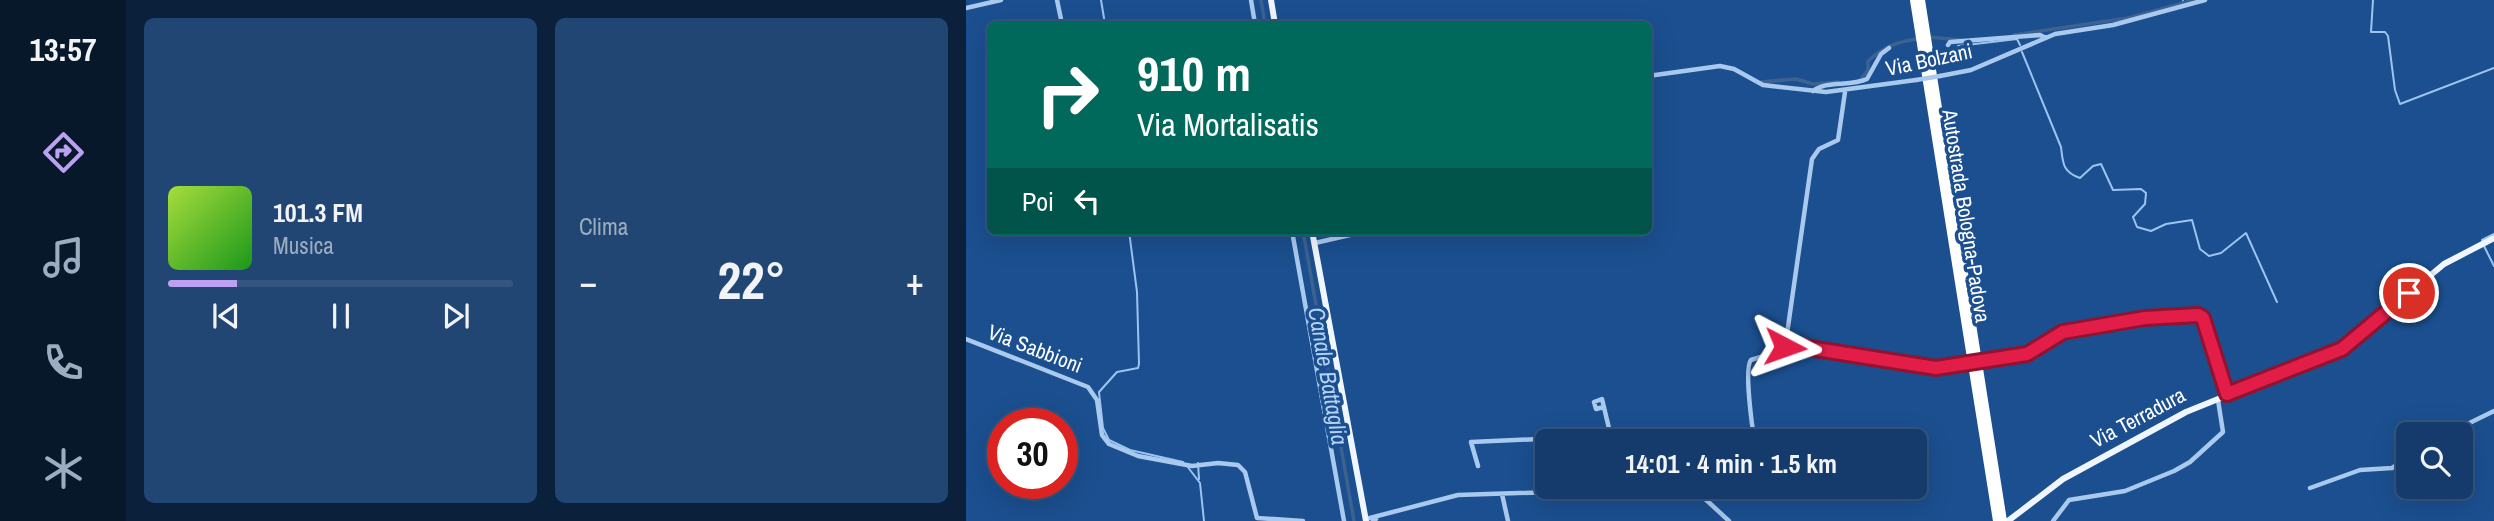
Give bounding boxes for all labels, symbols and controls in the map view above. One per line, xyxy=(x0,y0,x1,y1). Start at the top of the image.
text: 13:57 xyxy=(29,28,97,71)
street label: Via Bolzani xyxy=(1883,36,1975,83)
text: 910 m xyxy=(1137,40,1251,106)
icon: right xyxy=(1022,49,1113,140)
text: Via Mortalisatis xyxy=(1137,103,1319,146)
street label: Autostrada Bologna-Padova xyxy=(1935,106,1998,325)
icon: directions xyxy=(39,128,88,177)
icon: left xyxy=(1068,182,1106,220)
text: Poi xyxy=(1022,184,1054,219)
text: 101.3 FM xyxy=(273,195,363,230)
text: Clima xyxy=(579,211,628,242)
text: Musica xyxy=(273,230,334,261)
icon: music xyxy=(39,233,88,282)
text: 22° xyxy=(717,245,786,315)
text: − xyxy=(579,256,597,307)
text: + xyxy=(906,256,924,307)
pin xyxy=(2379,263,2439,323)
icon: arrive xyxy=(2390,274,2428,312)
icon: previous xyxy=(207,297,245,335)
icon: pause xyxy=(322,297,360,335)
icon: next xyxy=(437,297,475,335)
water label: Canale Battaglia xyxy=(1301,305,1356,447)
position arrow xyxy=(1748,310,1822,384)
street label: Via Sabbioni xyxy=(984,317,1087,380)
icon: phone xyxy=(39,338,88,387)
street label: Via Terradura xyxy=(2085,380,2191,455)
speed limit sign: 30 xyxy=(987,408,1078,499)
map controls xyxy=(2396,422,2473,499)
button: search xyxy=(2396,422,2473,499)
icon: climate xyxy=(39,444,88,493)
text: 14:01 · 4 min · 1.5 km xyxy=(1625,446,1837,481)

